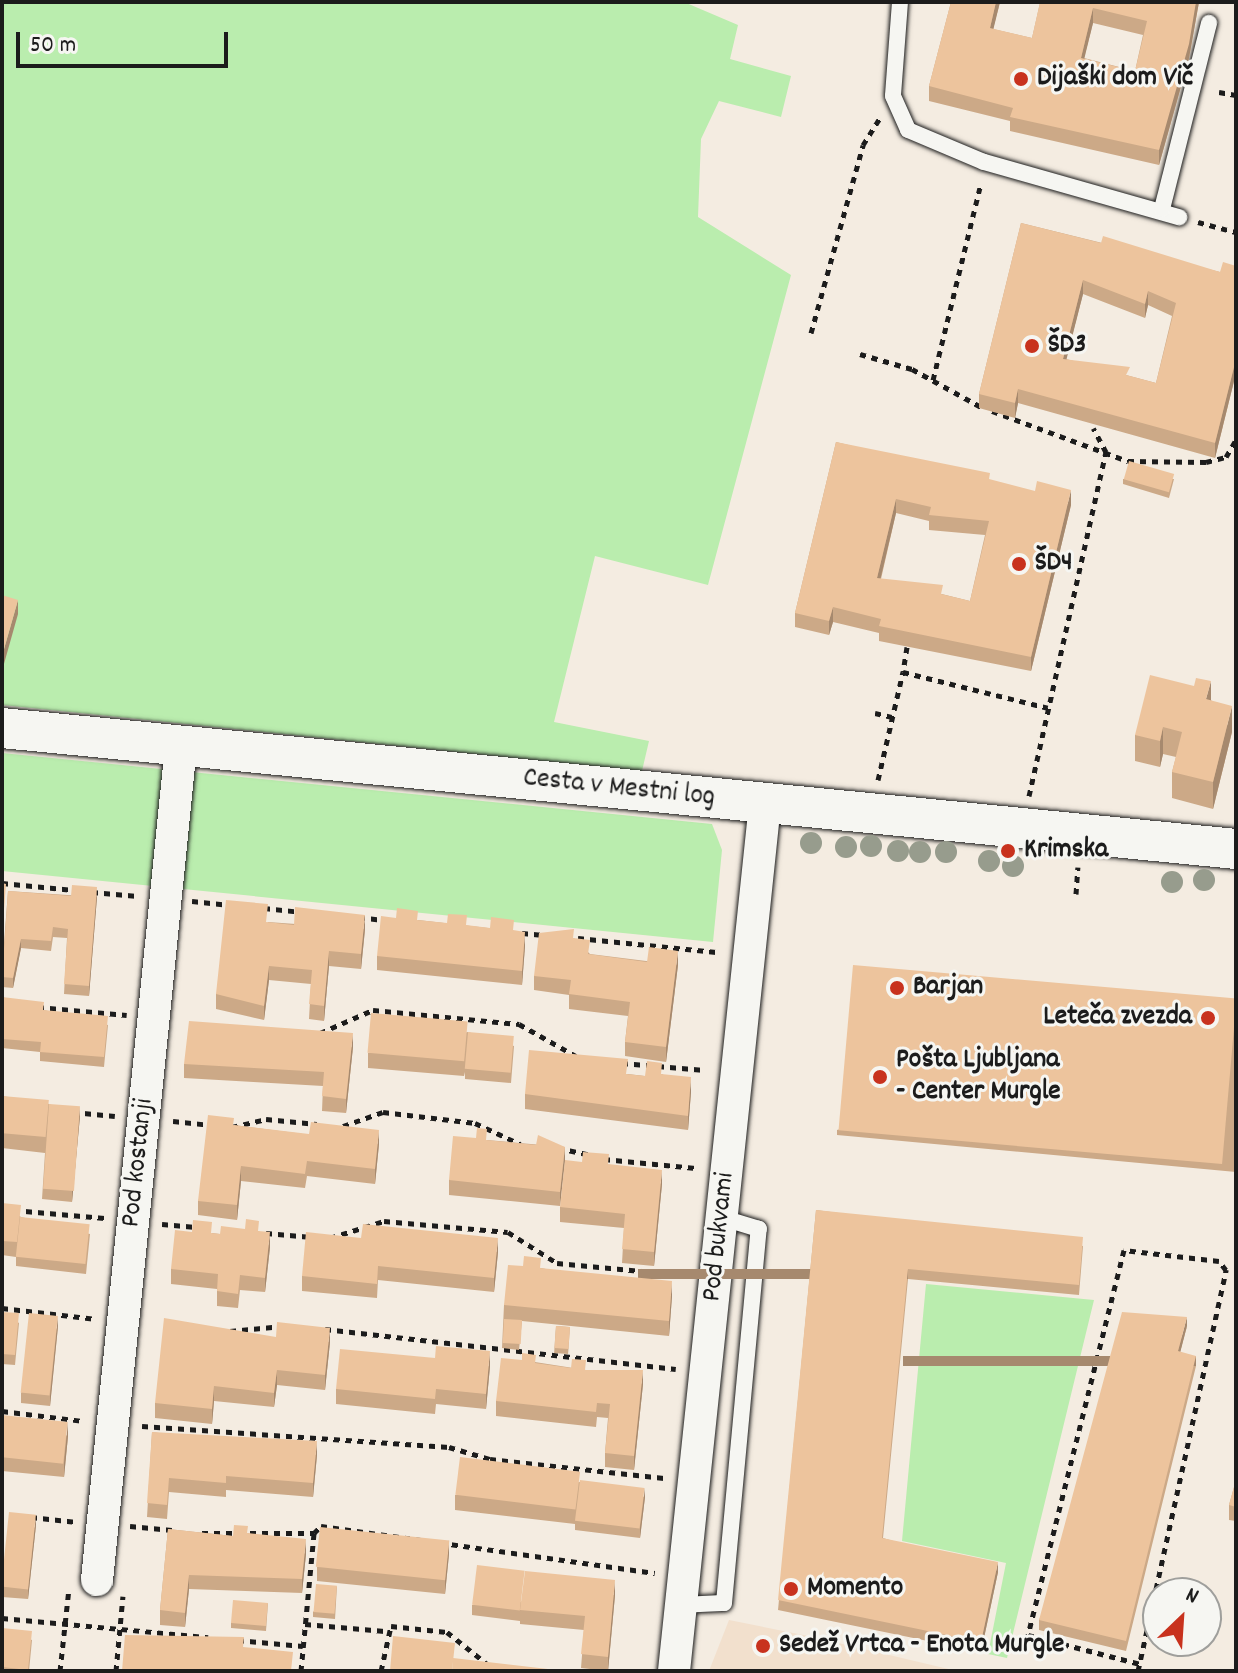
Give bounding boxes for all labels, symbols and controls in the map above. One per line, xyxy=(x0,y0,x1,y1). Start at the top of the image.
scale bar xyxy=(20,16,232,66)
text: 50 m xyxy=(30,29,76,63)
place label: Dijaški dom Vič xyxy=(1037,62,1193,96)
marker: Dijaški dom Vič xyxy=(1012,70,1030,88)
place label: ŠD3 xyxy=(1048,329,1086,363)
marker: ŠD3 xyxy=(1023,337,1041,355)
place label: ŠD4 xyxy=(1035,547,1073,581)
marker: ŠD4 xyxy=(1010,555,1028,573)
street label: Cesta v Mestni log xyxy=(521,762,717,816)
place label: Krimska xyxy=(1024,834,1108,868)
marker: Krimska xyxy=(999,842,1017,860)
place label: Barjan xyxy=(913,971,983,1005)
marker: Barjan xyxy=(888,979,906,997)
place label: Leteča zvezda xyxy=(1043,1001,1192,1035)
marker: Leteča zvezda xyxy=(1199,1009,1217,1027)
place label: Pošta Ljubljana - Center Murgle xyxy=(896,1044,1061,1110)
marker: Pošta Ljubljana - Center Murgle xyxy=(871,1068,889,1086)
street label: Pod kostanji xyxy=(116,1097,162,1229)
street label: Pod bukvami xyxy=(697,1171,743,1303)
place label: Momento xyxy=(807,1572,903,1606)
north arrow xyxy=(1142,1577,1222,1657)
marker: Momento xyxy=(782,1580,800,1598)
text: N xyxy=(1180,1580,1203,1613)
place label: Sedež Vrtca - Enota Murgle xyxy=(779,1629,1064,1663)
marker: Sedež Vrtca - Enota Murgle xyxy=(754,1637,772,1655)

